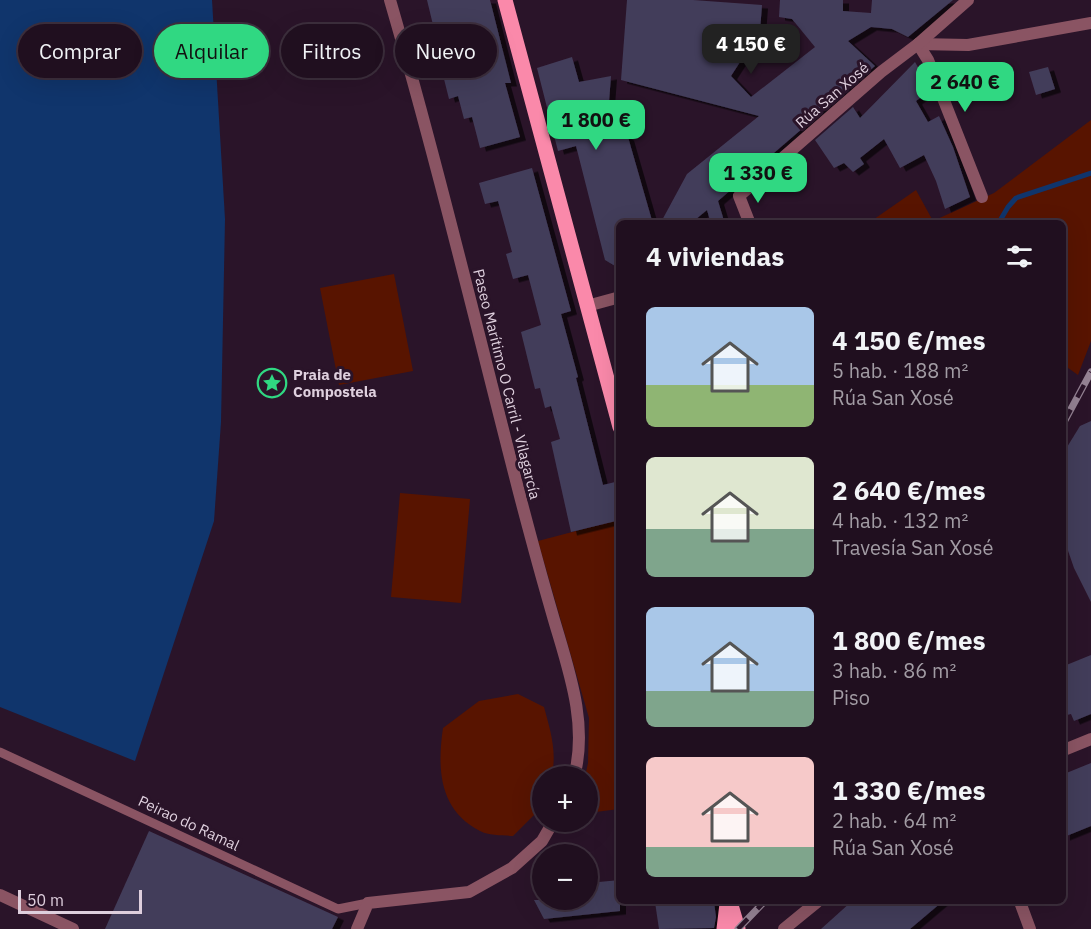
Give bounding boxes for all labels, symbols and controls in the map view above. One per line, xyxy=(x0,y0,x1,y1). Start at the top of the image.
chip: Comprar xyxy=(18,24,142,78)
chip: Alquilar xyxy=(154,24,269,78)
chip: Filtros xyxy=(281,24,383,78)
chip: Nuevo xyxy=(395,24,497,78)
pin: 4 150 € xyxy=(696,24,806,75)
text: 4 150 € xyxy=(716,30,786,57)
street label: Rúa San Xosé xyxy=(791,58,873,132)
pin: 2 640 € xyxy=(910,62,1020,113)
text: 2 640 € xyxy=(930,68,1000,95)
pin: 1 800 € xyxy=(541,100,651,151)
text: 1 800 € xyxy=(561,106,631,133)
pin: 1 330 € xyxy=(703,153,813,204)
text: 1 330 € xyxy=(723,159,793,186)
text: 4 viviendas xyxy=(646,239,784,273)
icon: filters xyxy=(1003,240,1036,273)
street label: Paseo Marítimo O Carril - Vilagarcía xyxy=(469,267,545,501)
text: 4 150 €/mes xyxy=(832,323,986,357)
icon: home xyxy=(694,331,766,403)
text: 5 hab. · 188 m² xyxy=(832,357,968,384)
place label: Praia de Compostela xyxy=(293,365,377,401)
place icon: Praia de Compostela xyxy=(256,367,288,399)
text: Rúa San Xosé xyxy=(832,384,954,411)
text: 2 640 €/mes xyxy=(832,473,986,507)
icon: home xyxy=(694,481,766,553)
text: 4 hab. · 132 m² xyxy=(832,507,968,534)
text: Travesía San Xosé xyxy=(832,534,993,561)
text: 1 800 €/mes xyxy=(832,623,986,657)
icon: home xyxy=(694,631,766,703)
text: 3 hab. · 86 m² xyxy=(832,657,956,684)
text: Piso xyxy=(832,684,870,711)
map controls xyxy=(532,766,598,910)
button: + xyxy=(532,766,598,832)
text: 1 330 €/mes xyxy=(832,773,986,807)
icon: home xyxy=(694,781,766,853)
street label: Peirao do Ramal xyxy=(135,791,243,855)
text: 2 hab. · 64 m² xyxy=(832,807,956,834)
text: Rúa San Xosé xyxy=(832,834,954,861)
button: − xyxy=(532,844,598,910)
scale bar xyxy=(18,887,142,914)
text: 50 m xyxy=(27,890,64,910)

